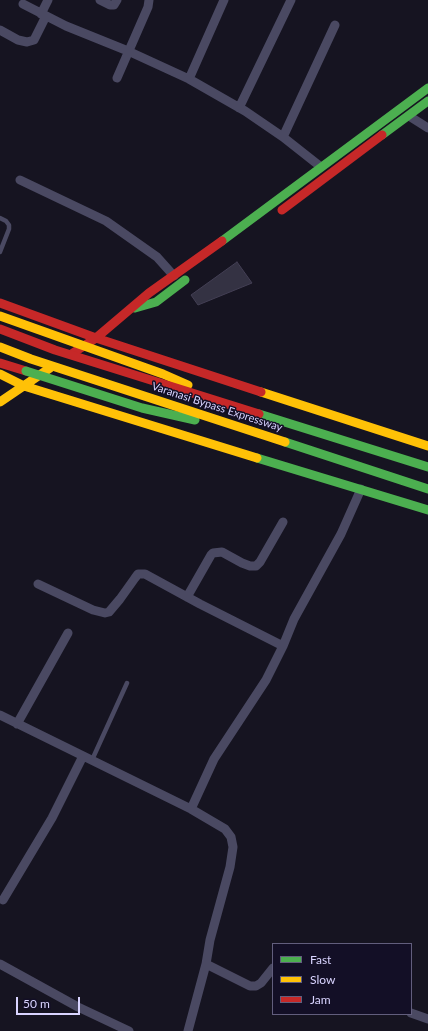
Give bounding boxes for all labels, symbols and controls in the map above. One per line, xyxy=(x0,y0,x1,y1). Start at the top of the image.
street label: Varanasi Bypass Expressway xyxy=(150,380,284,434)
legend xyxy=(272,943,412,1015)
text: Fast xyxy=(310,952,331,967)
text: Slow xyxy=(310,972,335,987)
scale bar xyxy=(18,989,82,1015)
text: Jam xyxy=(310,992,331,1007)
text: 50 m xyxy=(23,996,50,1011)

